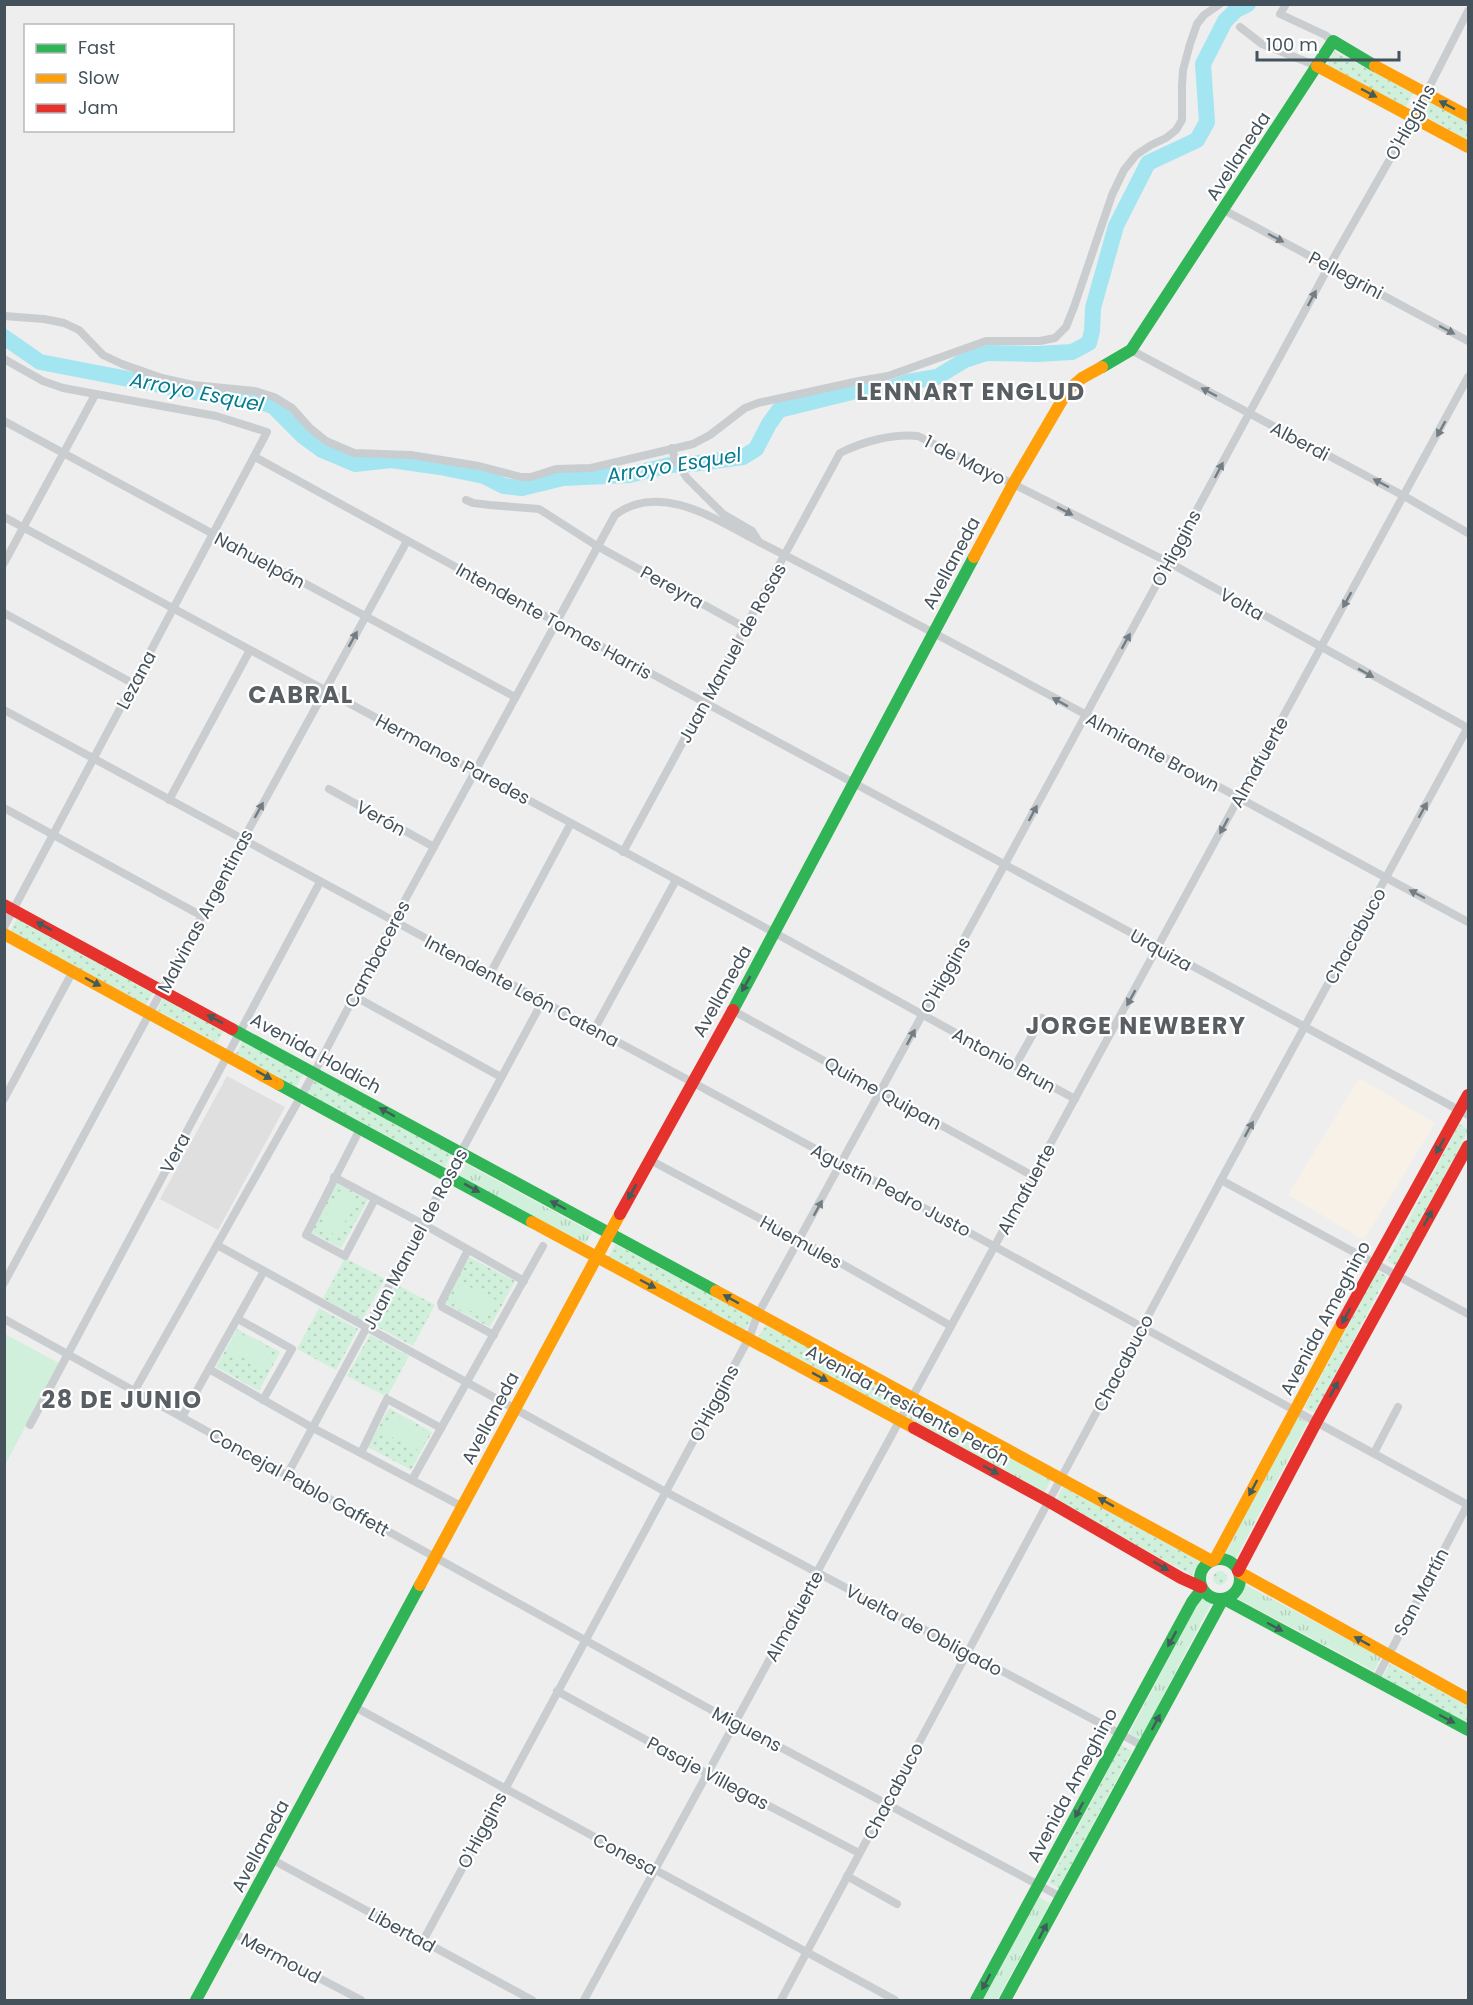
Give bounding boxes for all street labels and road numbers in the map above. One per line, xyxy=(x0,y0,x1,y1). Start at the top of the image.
street label: O'Higgins xyxy=(1379,79,1441,165)
street label: Avellaneda xyxy=(1200,107,1276,205)
street label: Pellegrini xyxy=(1304,245,1388,305)
street label: Alberdi xyxy=(1266,415,1334,467)
street label: 1 de Mayo xyxy=(920,429,1010,491)
street label: O'Higgins xyxy=(1145,505,1207,591)
street label: Avellaneda xyxy=(916,512,986,614)
street label: Nahuelpán xyxy=(210,526,310,594)
street label: Intendente Tomas Harris xyxy=(451,557,657,685)
street label: Pereyra xyxy=(636,559,708,615)
street label: Juan Manuel de Rosas xyxy=(672,559,792,747)
street label: Volta xyxy=(1215,582,1269,626)
street label: Lezana xyxy=(110,646,162,714)
street label: Almirante Brown xyxy=(1082,706,1224,798)
street label: Hermanos Paredes xyxy=(371,708,535,810)
street label: Almafuerte xyxy=(1224,712,1294,812)
street label: Verón xyxy=(352,794,410,842)
street label: Malvinas Argentinas xyxy=(151,825,259,997)
street label: Chacabuco xyxy=(1318,883,1392,989)
street label: Cambaceres xyxy=(338,896,416,1012)
street label: Urquiza xyxy=(1125,923,1197,977)
street label: Intendente León Catena xyxy=(420,929,624,1053)
street label: O'Higgins xyxy=(914,932,976,1018)
street label: Avellaneda xyxy=(686,941,758,1041)
street label: Avenida Holdich xyxy=(246,1007,386,1099)
street label: Antonio Brun xyxy=(948,1021,1060,1099)
street label: Quime Quipan xyxy=(820,1050,946,1136)
street label: Vera xyxy=(154,1128,196,1178)
street label: Agustín Pedro Justo xyxy=(807,1137,975,1243)
street label: Almafuerte xyxy=(991,1139,1061,1239)
street label: Juan Manuel de Rosas xyxy=(356,1144,474,1334)
street label: Huemules xyxy=(755,1209,847,1275)
street label: Avenida Ameghino xyxy=(1274,1236,1376,1400)
street label: Chacabuco xyxy=(1087,1310,1159,1416)
street label: Avenida Presidente Perón xyxy=(802,1338,1014,1472)
street label: O'Higgins xyxy=(683,1360,745,1446)
street label: Avellaneda xyxy=(455,1367,525,1469)
street label: Concejal Pablo Gaffett xyxy=(204,1422,394,1542)
street label: San Martín xyxy=(1387,1544,1455,1640)
street label: Almafuerte xyxy=(759,1566,829,1666)
street label: Vuelta de Obligado xyxy=(841,1578,1007,1682)
street label: Miguens xyxy=(708,1700,786,1758)
street label: Avenida Ameghino xyxy=(1021,1703,1123,1867)
street label: Pasaje Villegas xyxy=(643,1730,773,1816)
street label: Chacabuco xyxy=(857,1738,929,1844)
street label: O'Higgins xyxy=(451,1787,513,1873)
street label: Avellaneda xyxy=(225,1795,295,1897)
street label: Conesa xyxy=(588,1827,662,1881)
street label: Libertad xyxy=(364,1901,440,1959)
street label: Mermoud xyxy=(237,1927,325,1989)

